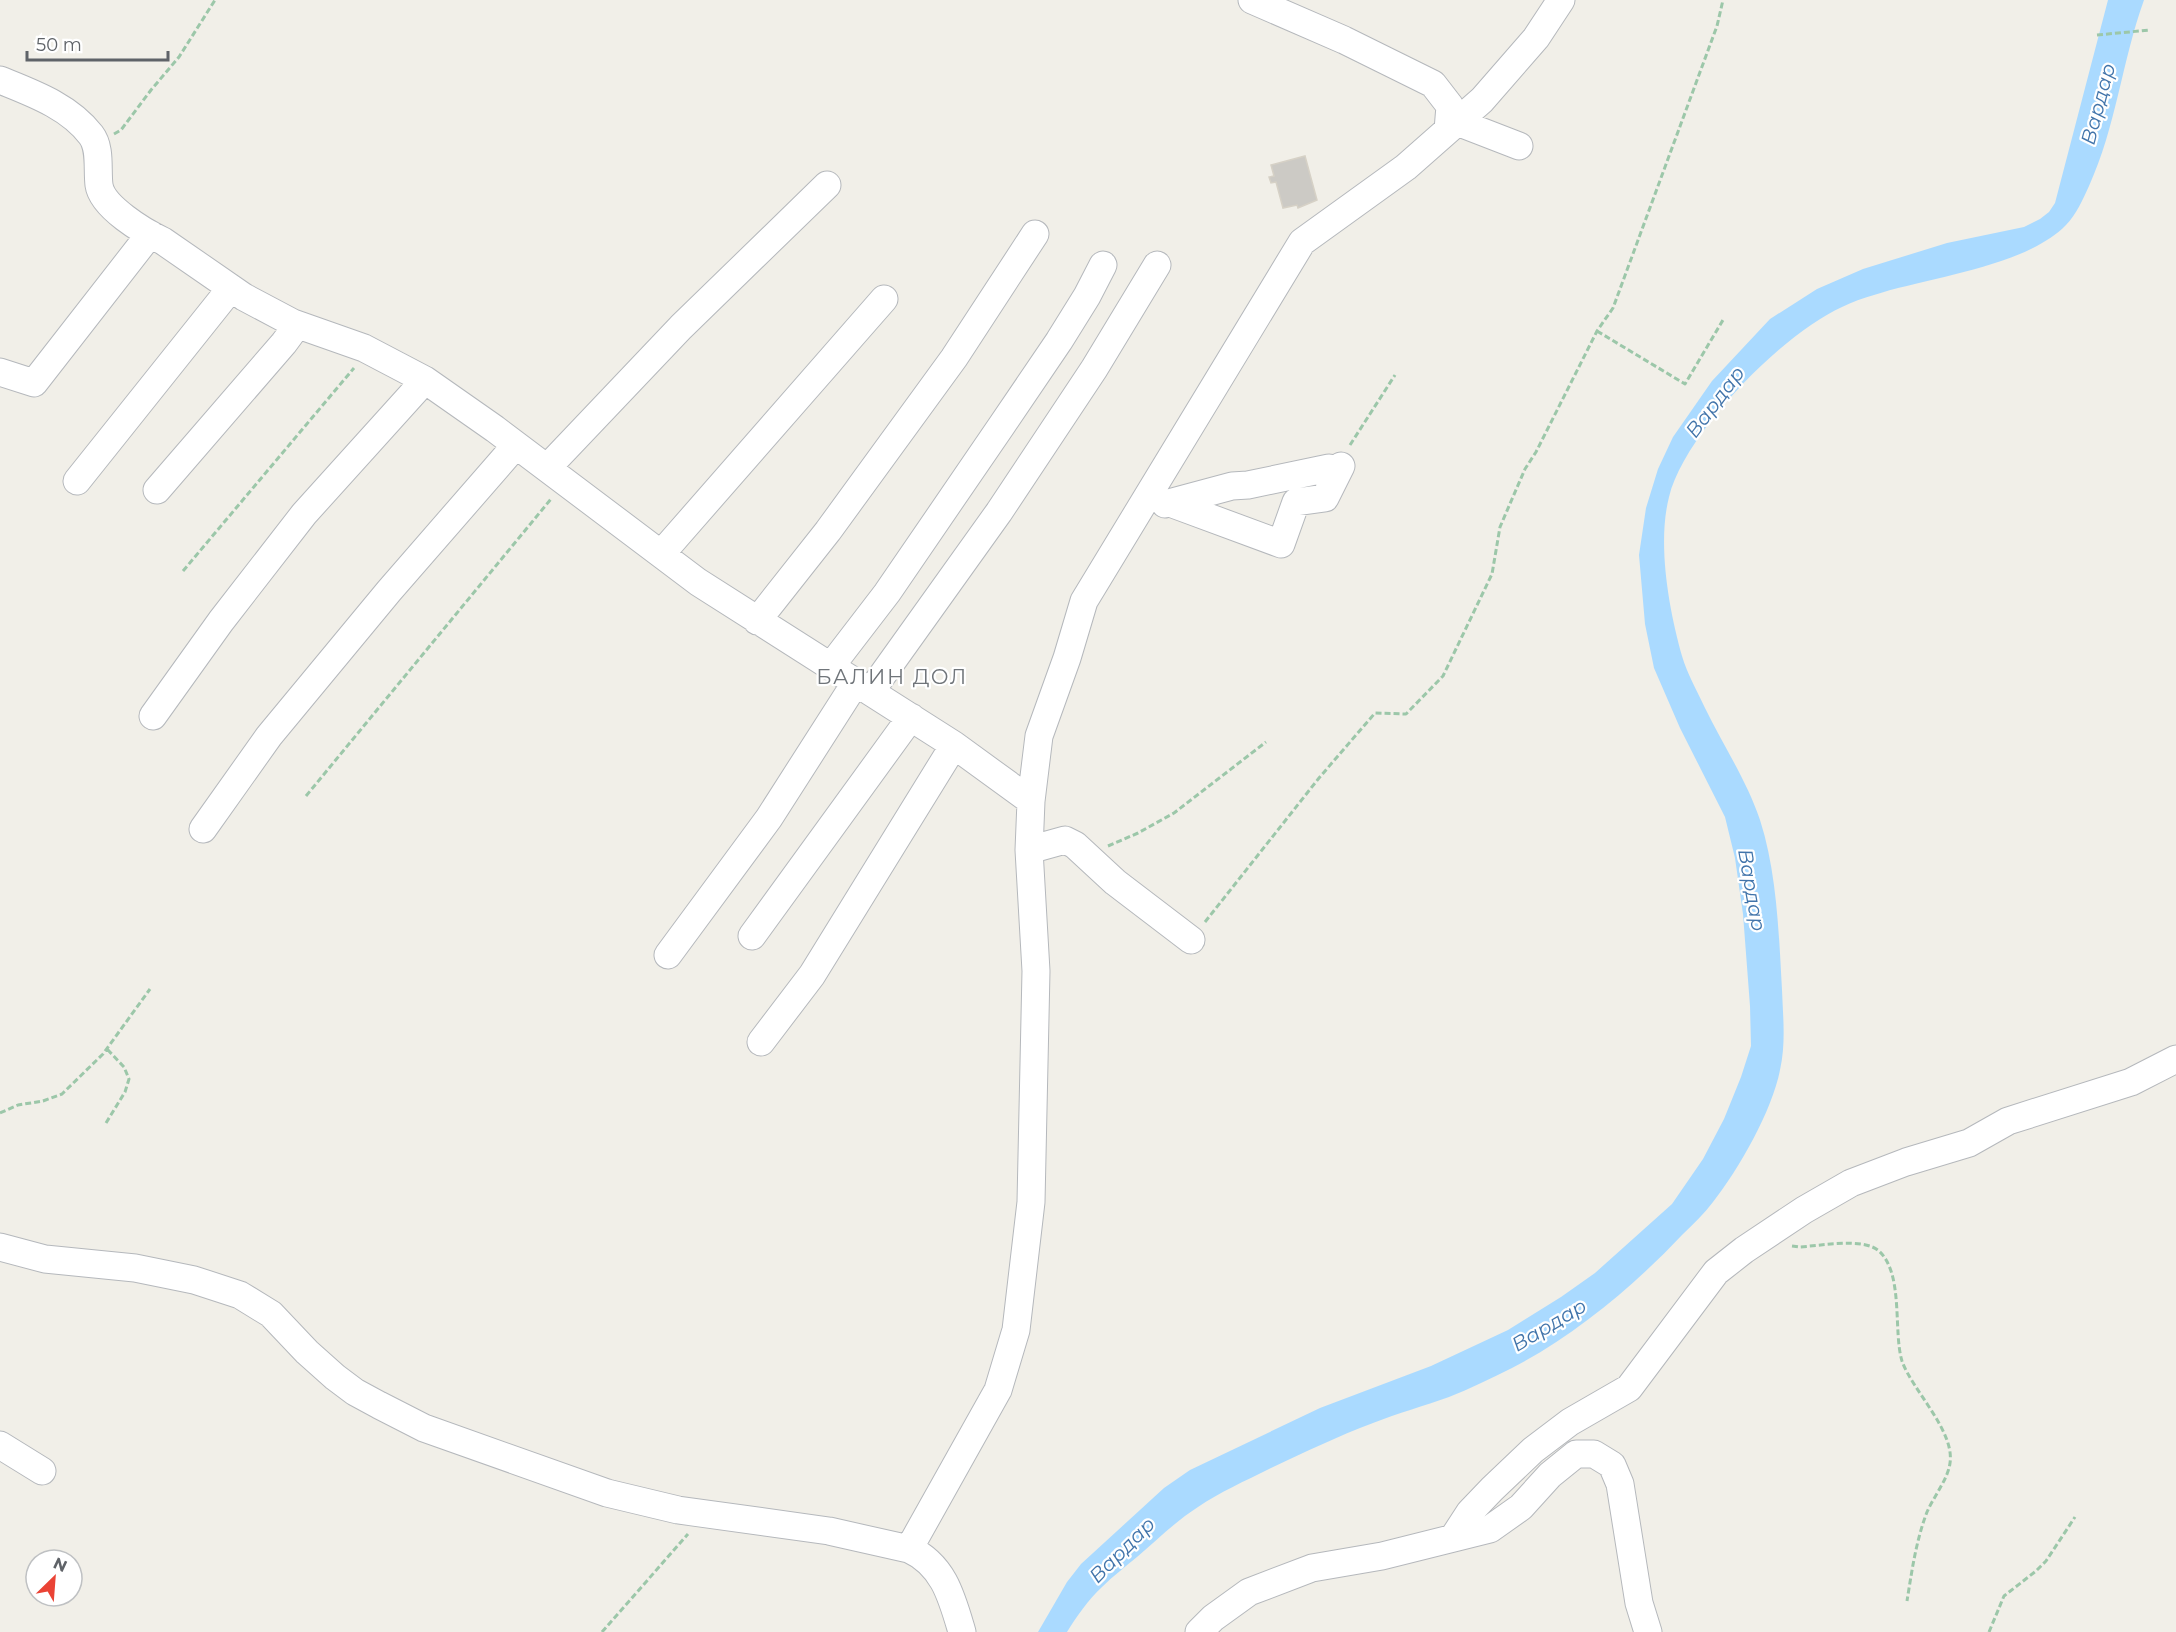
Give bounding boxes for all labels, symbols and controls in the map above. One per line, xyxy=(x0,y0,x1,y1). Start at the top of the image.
scale bar xyxy=(27,24,168,62)
text: 50 m xyxy=(36,34,82,56)
water label: Вардар xyxy=(2076,61,2120,147)
water label: Вардар xyxy=(1680,362,1750,442)
district label: БАЛИН ДОЛ xyxy=(816,664,968,689)
water label: Вардар xyxy=(1733,847,1771,933)
water label: Вардар xyxy=(1507,1293,1591,1357)
water label: Вардар xyxy=(1084,1512,1160,1588)
north arrow xyxy=(24,1548,84,1608)
text: N xyxy=(50,1554,70,1576)

